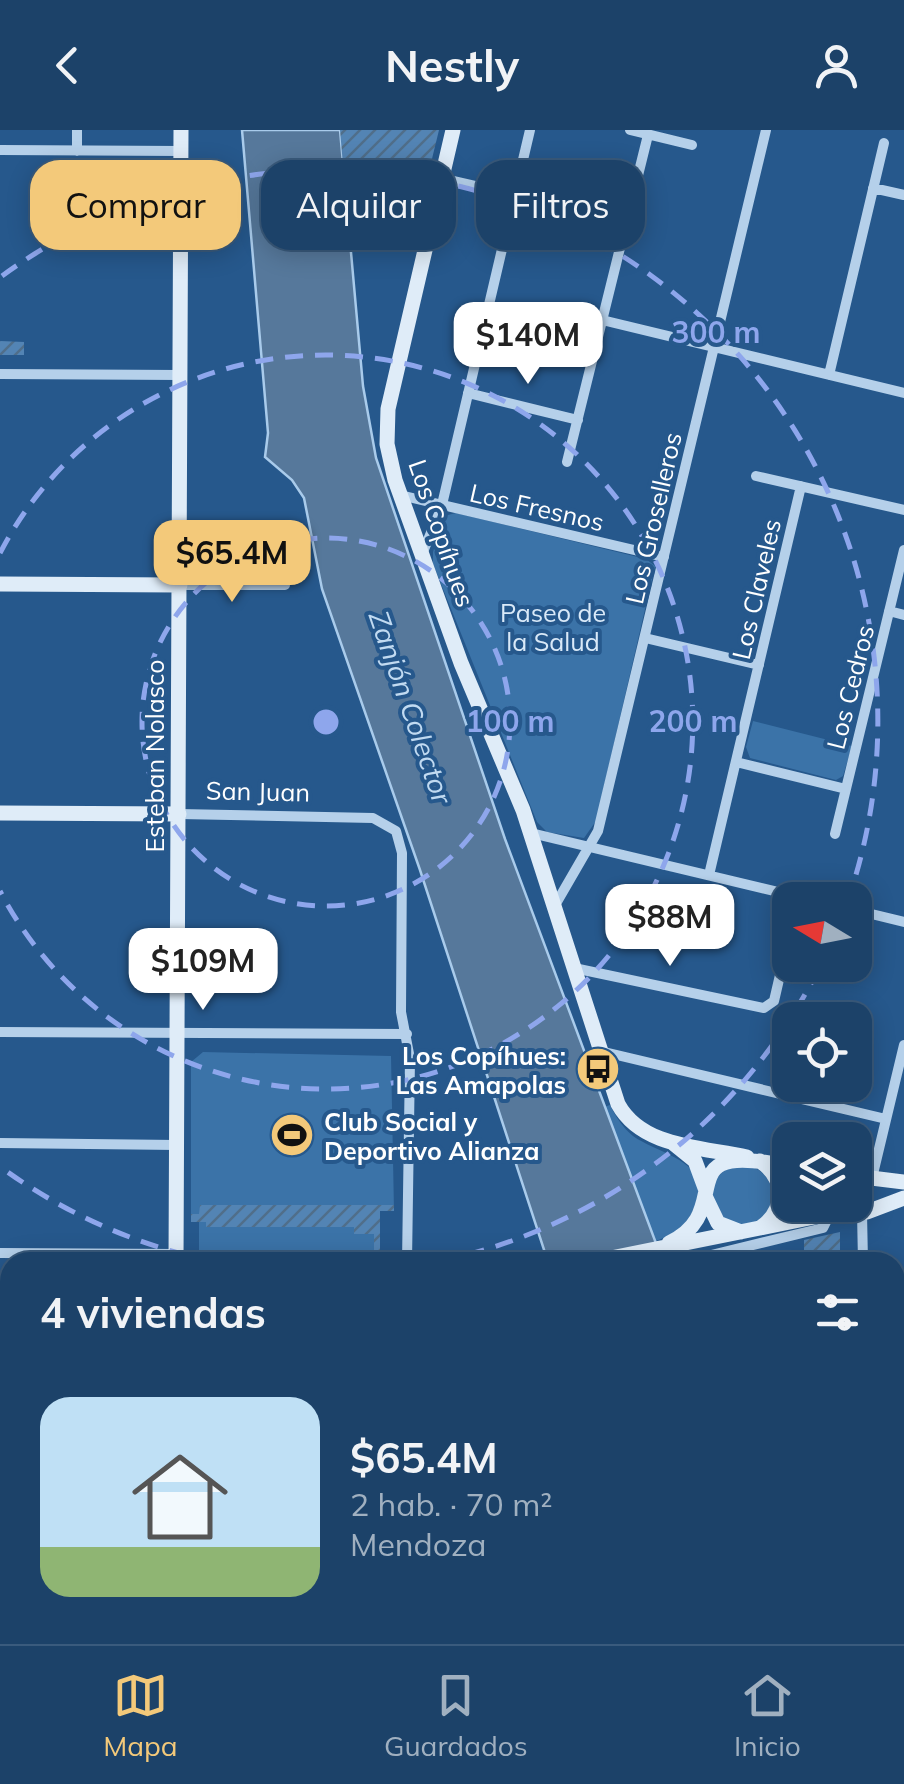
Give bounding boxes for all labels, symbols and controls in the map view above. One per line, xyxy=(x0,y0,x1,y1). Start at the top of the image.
text: Nestly xyxy=(385,37,519,93)
icon: back xyxy=(40,38,95,93)
icon: person xyxy=(809,38,864,93)
chip: Comprar xyxy=(30,160,241,250)
chip: Alquilar xyxy=(261,160,456,250)
chip: Filtros xyxy=(476,160,645,250)
pin: $140M xyxy=(458,302,598,387)
text: 300 m xyxy=(671,313,761,351)
text: $140M xyxy=(476,314,580,354)
street label: Los Groselleros xyxy=(618,429,688,607)
street label: Los Copíhues xyxy=(402,455,482,611)
street label: Los Fresnos xyxy=(467,477,607,537)
street label: Los Claveles xyxy=(725,516,787,662)
pin: $65.4M xyxy=(151,520,313,605)
text: $65.4M xyxy=(176,532,288,572)
park label: Paseo de la Salud xyxy=(500,597,606,657)
water label: Zanjón Colector xyxy=(362,606,461,810)
street label: Los Cedros xyxy=(820,622,880,752)
street label: Esteban Nolasco xyxy=(139,660,170,852)
text: 100 m xyxy=(465,702,555,740)
text: 200 m xyxy=(648,702,738,740)
centre of rings xyxy=(308,704,344,740)
street label: San Juan xyxy=(206,775,310,807)
north arrow xyxy=(772,882,872,982)
map controls xyxy=(772,882,872,1222)
pin: $88M xyxy=(611,884,729,969)
text: $88M xyxy=(627,896,713,936)
pin: $109M xyxy=(133,928,273,1013)
text: $109M xyxy=(151,940,255,980)
button: locate xyxy=(772,1002,872,1102)
place label: Los Copíhues: Las Amapolas xyxy=(396,1040,566,1100)
bus stop icon: Los Copíhues: Las Amapolas xyxy=(575,1046,621,1092)
place label: Club Social y Deportivo Alianza xyxy=(324,1106,539,1166)
sports icon: Club Social y Deportivo Alianza xyxy=(269,1112,315,1158)
button: layers xyxy=(772,1122,872,1222)
icon: filters xyxy=(810,1285,865,1340)
text: 4 viviendas xyxy=(40,1286,266,1339)
text: $65.4M xyxy=(350,1431,498,1484)
icon: home xyxy=(120,1437,240,1557)
text: 2 hab. · 70 m² xyxy=(350,1484,552,1524)
text: Mendoza xyxy=(350,1524,487,1564)
tab: Mapa xyxy=(103,1668,178,1763)
tab: Guardados xyxy=(384,1668,528,1763)
tab: Inicio xyxy=(734,1668,801,1763)

